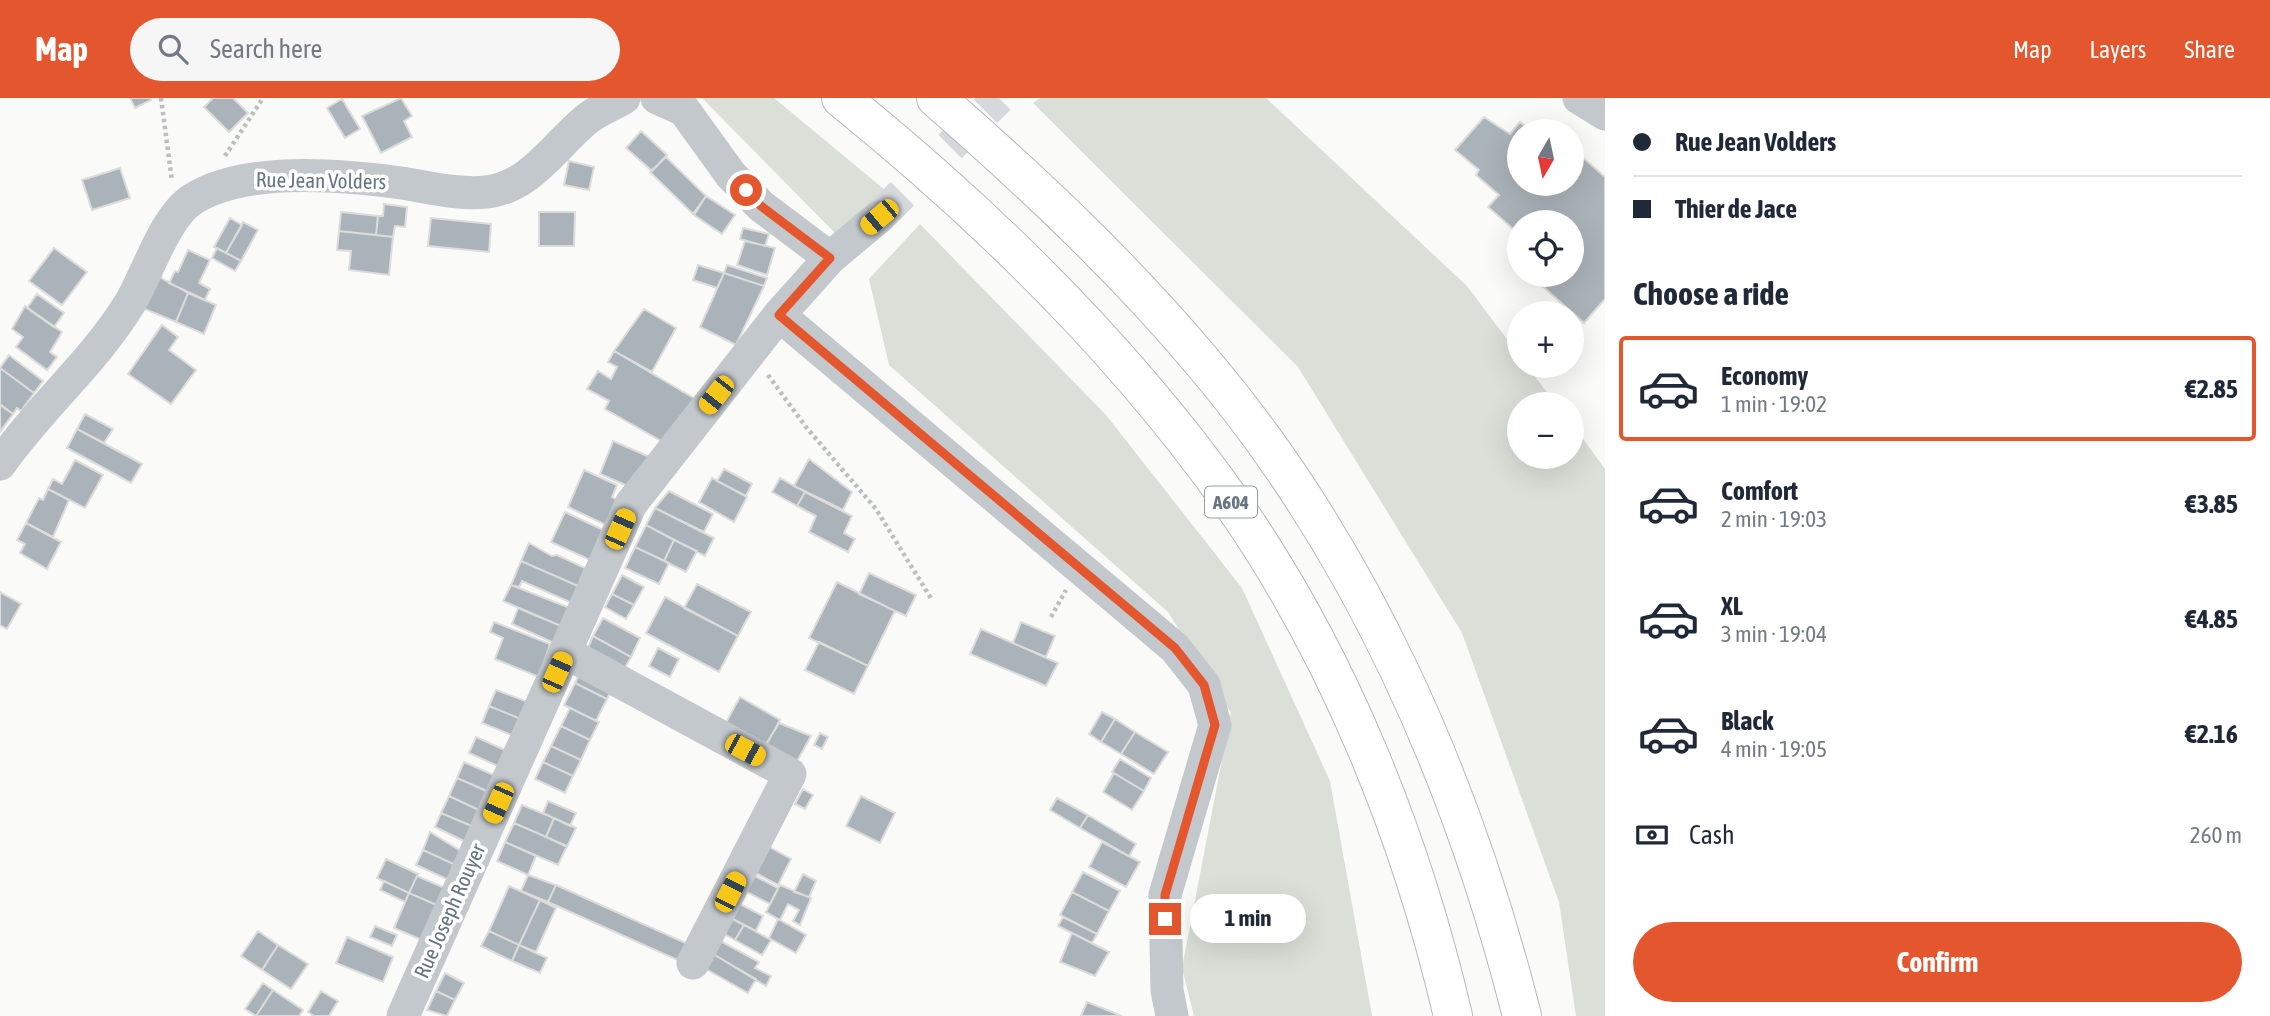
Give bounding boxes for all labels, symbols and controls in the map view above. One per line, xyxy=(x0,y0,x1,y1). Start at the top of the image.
search box xyxy=(130,18,620,81)
text: Map xyxy=(35,30,88,68)
icon: search xyxy=(154,30,192,68)
text: Search here xyxy=(210,34,322,64)
text: Map xyxy=(2013,36,2052,63)
text: Layers xyxy=(2090,36,2146,63)
text: Share xyxy=(2184,36,2235,63)
north arrow xyxy=(1507,119,1584,196)
map controls xyxy=(1507,119,1584,469)
text: Rue Jean Volders xyxy=(1675,127,1836,157)
street label: Rue Jean Volders xyxy=(256,167,386,193)
route start xyxy=(730,174,762,206)
text: Thier de Jace xyxy=(1675,194,1797,224)
car xyxy=(857,195,902,239)
button: locate xyxy=(1507,210,1584,287)
text: Choose a ride xyxy=(1633,275,1789,312)
button: + xyxy=(1507,301,1584,378)
icon: car xyxy=(1637,357,1700,420)
text: Economy xyxy=(1721,361,1808,391)
car xyxy=(695,372,738,418)
text: €2.85 xyxy=(2185,374,2238,404)
text: 1 min · 19:02 xyxy=(1721,391,1827,417)
button: − xyxy=(1507,392,1584,469)
icon: car xyxy=(1637,472,1700,535)
text: Comfort xyxy=(1721,476,1798,506)
road number: A604 xyxy=(1205,486,1257,518)
text: €3.85 xyxy=(2185,489,2238,519)
car xyxy=(602,506,639,552)
text: 2 min · 19:03 xyxy=(1721,506,1827,532)
icon: car xyxy=(1637,587,1700,650)
text: XL xyxy=(1721,591,1743,621)
text: €4.85 xyxy=(2185,604,2238,634)
text: 3 min · 19:04 xyxy=(1721,621,1827,647)
car xyxy=(539,649,576,695)
icon: car xyxy=(1637,702,1700,765)
text: Black xyxy=(1721,706,1773,736)
text: €2.16 xyxy=(2185,719,2238,749)
car xyxy=(722,731,769,769)
text: 4 min · 19:05 xyxy=(1721,736,1827,762)
car xyxy=(480,780,517,826)
icon: cash xyxy=(1633,816,1671,854)
text: Cash xyxy=(1689,820,1735,850)
text: 260 m xyxy=(2190,822,2242,848)
street label: Rue Joseph Rouyer xyxy=(409,839,490,981)
car xyxy=(712,869,749,915)
callout: 1 min xyxy=(1190,894,1305,944)
route end xyxy=(1149,903,1181,935)
text: 1 min xyxy=(1225,905,1271,931)
button: Confirm xyxy=(1633,922,2242,1002)

